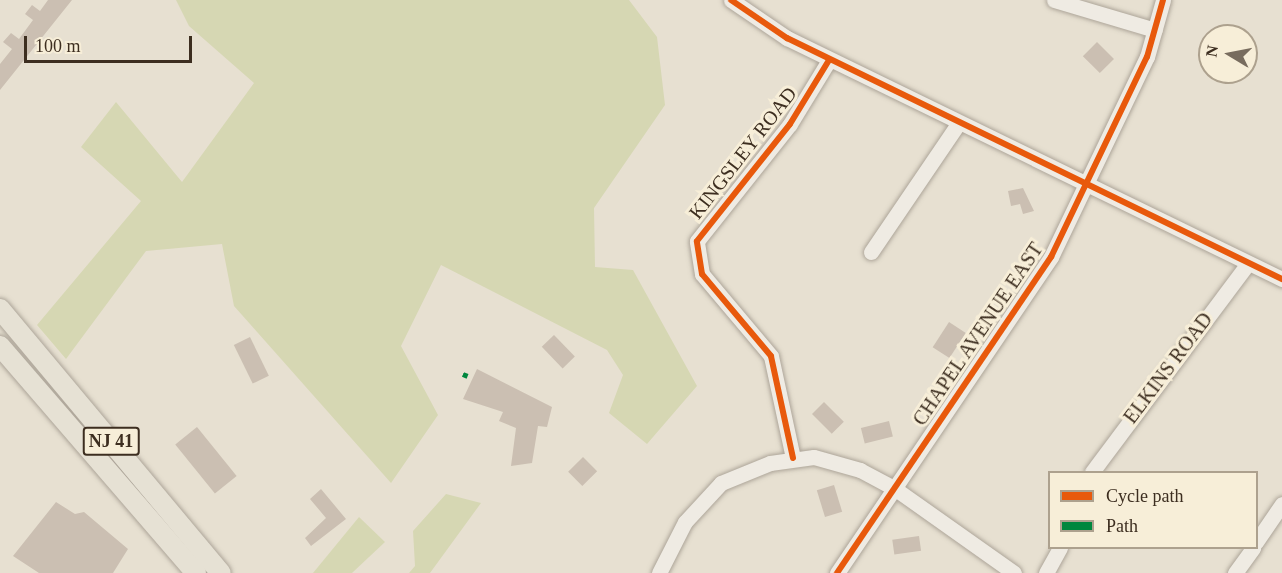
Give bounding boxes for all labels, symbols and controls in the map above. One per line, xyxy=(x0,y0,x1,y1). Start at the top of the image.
scale bar xyxy=(27,24,195,62)
north arrow xyxy=(1198,24,1258,84)
text: 100 m xyxy=(35,36,81,56)
text: N xyxy=(1202,44,1221,58)
street label: KINGSLEY ROAD xyxy=(684,82,802,224)
street label: CHAPEL AVENUE EAST xyxy=(907,237,1049,431)
street label: ELKINS ROAD xyxy=(1118,308,1218,428)
road number: NJ 41 xyxy=(82,426,140,456)
legend xyxy=(1048,471,1258,549)
text: Cycle path xyxy=(1106,486,1183,506)
text: Path xyxy=(1106,516,1138,536)

